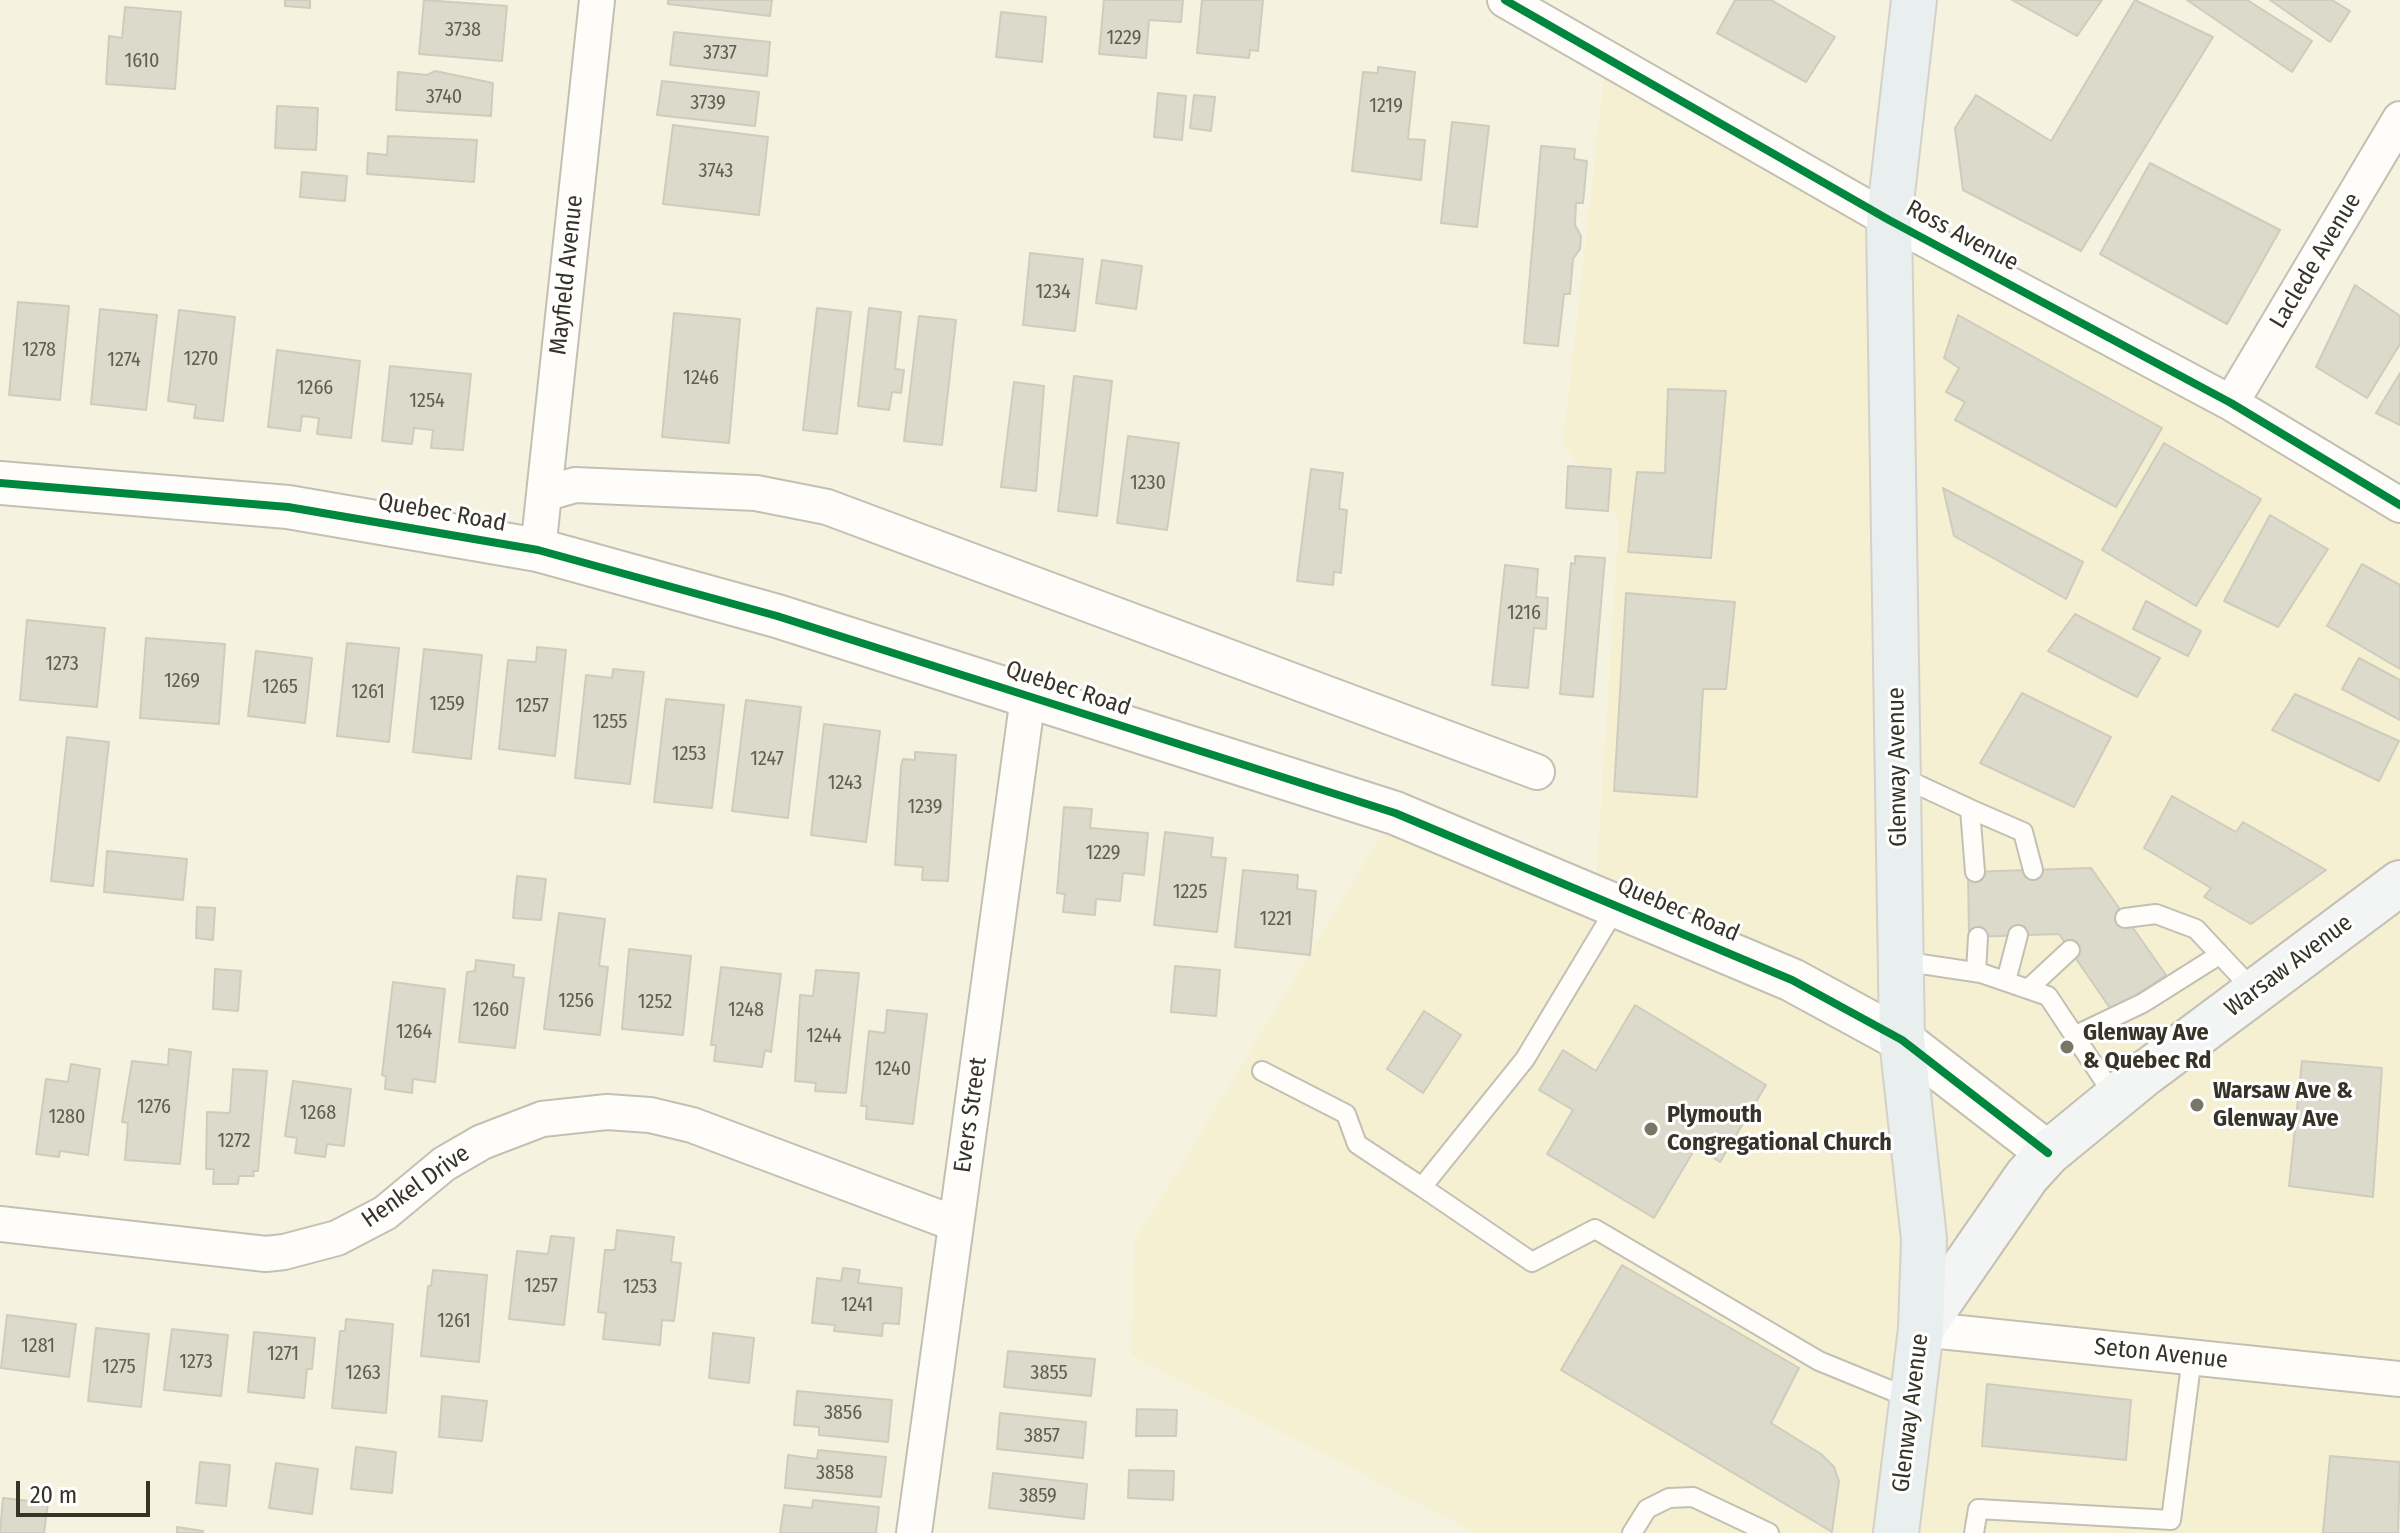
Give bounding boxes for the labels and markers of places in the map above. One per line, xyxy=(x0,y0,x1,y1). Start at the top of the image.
place label: Glenway Ave & Quebec Rd xyxy=(2083,1019,2211,1075)
marker: Glenway Ave & Quebec Rd xyxy=(2058,1038,2076,1056)
place label: Warsaw Ave & Glenway Ave xyxy=(2213,1077,2353,1133)
marker: Warsaw Ave & Glenway Ave xyxy=(2188,1096,2206,1114)
place label: Plymouth Congregational Church xyxy=(1667,1101,1892,1157)
marker: Plymouth Congregational Church xyxy=(1642,1120,1660,1138)

